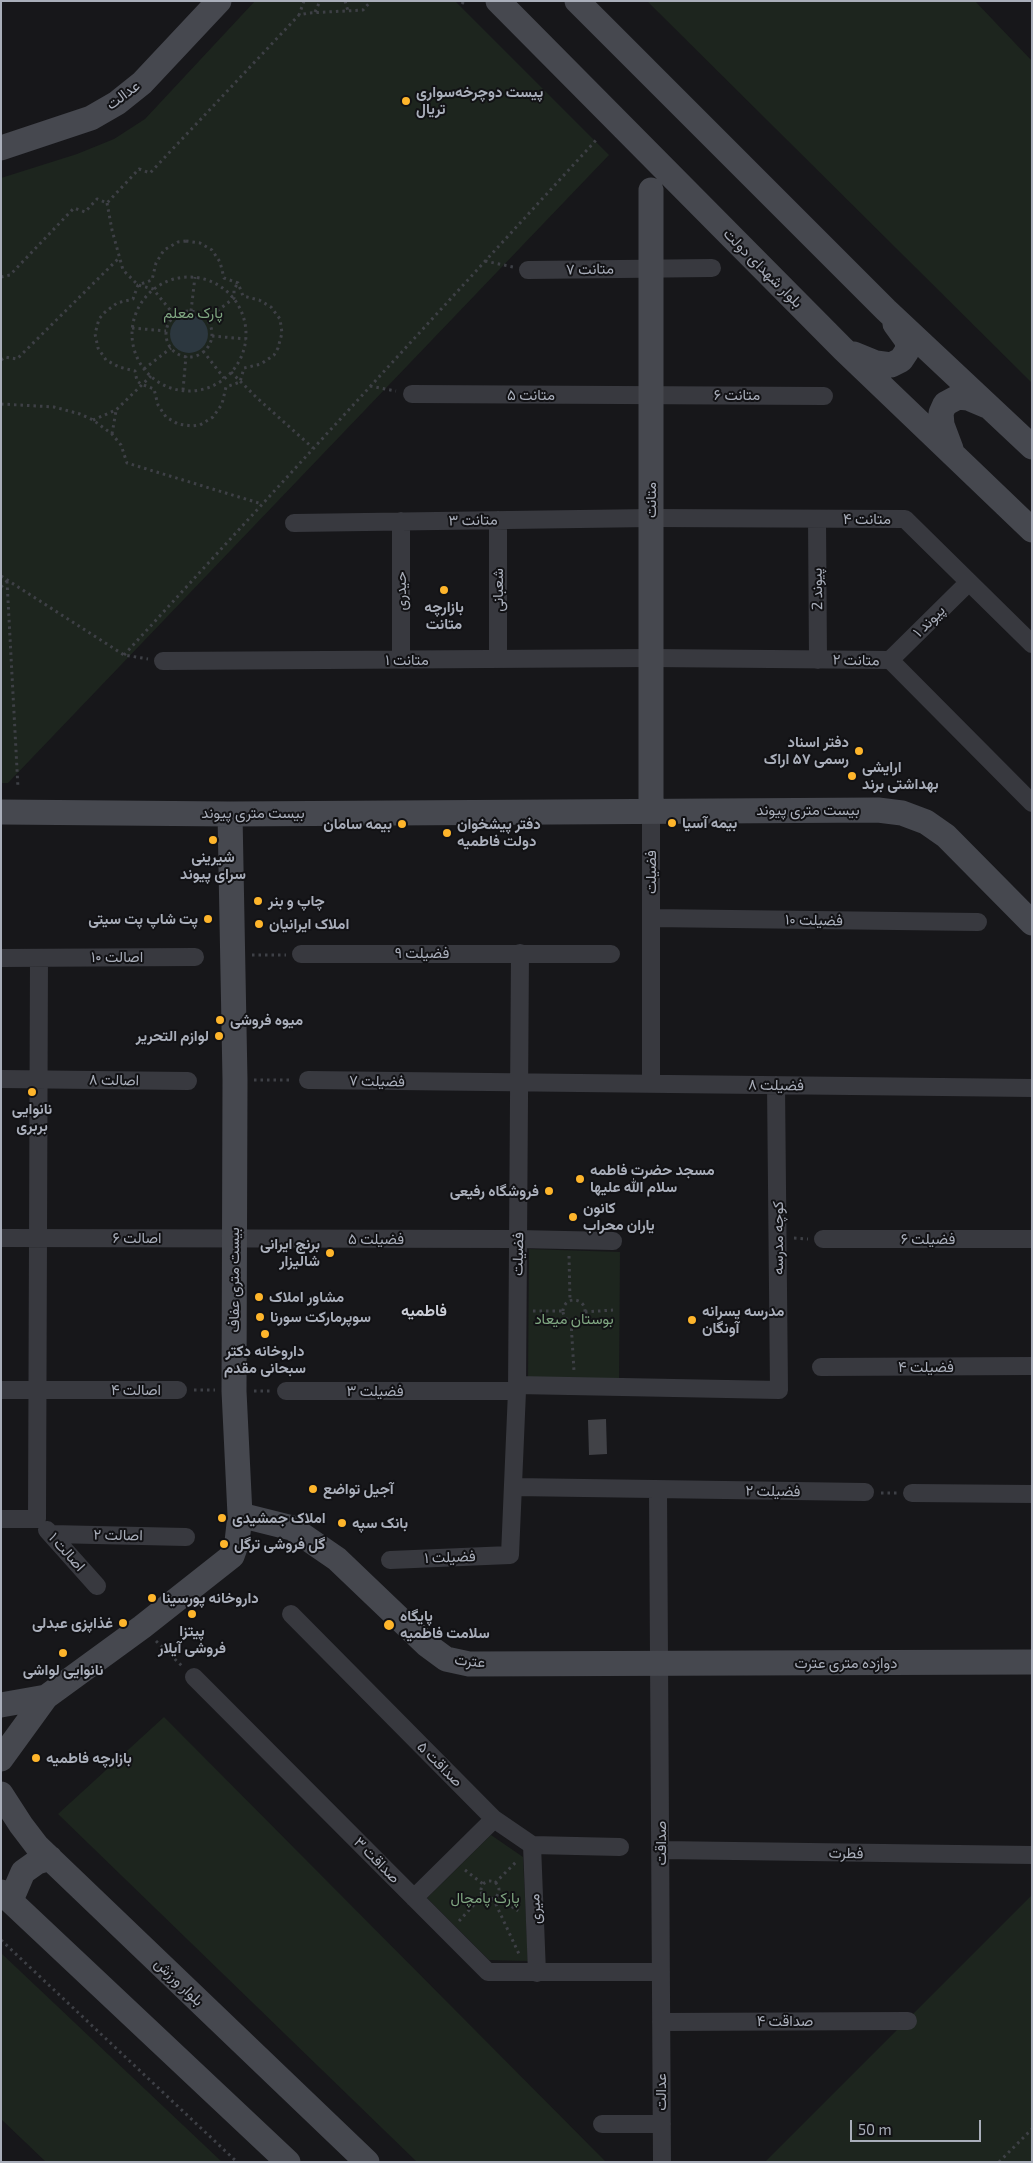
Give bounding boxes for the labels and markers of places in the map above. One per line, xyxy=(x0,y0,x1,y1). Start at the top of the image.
place label: پیست دوچرخه‌سواری تریال xyxy=(416,83,543,118)
marker: پیست دوچرخه‌سواری تریال xyxy=(400,95,412,107)
marker: بازارچه متانت xyxy=(438,584,450,596)
place label: بازارچه متانت xyxy=(424,598,464,633)
place label: دفتر اسناد رسمی ۵۷ اراک xyxy=(764,733,849,768)
marker: دفتر اسناد رسمی ۵۷ اراک xyxy=(853,745,865,757)
place label: ارایشی بهداشتی برند xyxy=(862,758,939,793)
marker: ارایشی بهداشتی برند xyxy=(846,770,858,782)
place label: بیمه آسیا xyxy=(682,814,737,832)
place label: بیمه سامان xyxy=(323,815,392,833)
place label: دفتر پیشخوان دولت فاطمیه xyxy=(457,815,541,850)
marker: بیمه آسیا xyxy=(666,817,678,829)
marker: بیمه سامان xyxy=(396,818,408,830)
marker: دفتر پیشخوان دولت فاطمیه xyxy=(441,827,453,839)
marker: شیرینی سرای پیوند xyxy=(207,834,219,846)
place label: شیرینی سرای پیوند xyxy=(180,848,246,883)
place label: چاپ و بنر xyxy=(268,892,325,910)
marker: چاپ و بنر xyxy=(252,895,264,907)
place label: پت شاپ پت سیتی xyxy=(88,910,198,928)
marker: پت شاپ پت سیتی xyxy=(202,913,214,925)
place label: املاک ایرانیان xyxy=(269,915,349,933)
marker: املاک ایرانیان xyxy=(253,918,265,930)
place label: میوه فروشی xyxy=(230,1011,303,1029)
marker: میوه فروشی xyxy=(214,1014,226,1026)
place label: لوازم التحریر xyxy=(136,1027,209,1045)
marker: لوازم التحریر xyxy=(213,1030,225,1042)
marker: نانوایی بربری xyxy=(26,1086,38,1098)
place label: نانوایی بربری xyxy=(12,1100,52,1135)
place label: مسجد حضرت فاطمه سلام الله علیها xyxy=(590,1161,715,1196)
marker: مسجد حضرت فاطمه سلام الله علیها xyxy=(574,1173,586,1185)
place label: فروشگاه رفیعی xyxy=(450,1182,539,1200)
marker: فروشگاه رفیعی xyxy=(543,1185,555,1197)
place label: کانون یاران محراب xyxy=(583,1199,655,1234)
marker: کانون یاران محراب xyxy=(567,1211,579,1223)
place label: برنج ایرانی شالیزار xyxy=(260,1235,320,1270)
marker: برنج ایرانی شالیزار xyxy=(324,1247,336,1259)
place label: مشاور املاک xyxy=(269,1288,344,1306)
marker: مشاور املاک xyxy=(253,1291,265,1303)
place label: مدرسه پسرانه آونگان xyxy=(702,1302,784,1337)
place label: سوپرمارکت سورنا xyxy=(270,1308,371,1326)
marker: سوپرمارکت سورنا xyxy=(254,1311,266,1323)
marker: مدرسه پسرانه آونگان xyxy=(686,1314,698,1326)
marker: داروخانه دکتر سبحانی مقدم xyxy=(259,1328,271,1340)
place label: داروخانه دکتر سبحانی مقدم xyxy=(224,1342,306,1377)
place label: آجیل تواضع xyxy=(323,1480,394,1498)
marker: آجیل تواضع xyxy=(307,1483,319,1495)
place label: املاک جمشیدی xyxy=(232,1509,326,1527)
marker: املاک جمشیدی xyxy=(216,1512,228,1524)
place label: بانک سپه xyxy=(352,1514,408,1532)
marker: بانک سپه xyxy=(336,1517,348,1529)
place label: گل فروشی ترگل xyxy=(234,1535,325,1553)
marker: گل فروشی ترگل xyxy=(218,1538,230,1550)
place label: داروخانه پورسینا xyxy=(162,1589,259,1607)
marker: داروخانه پورسینا xyxy=(146,1592,158,1604)
place label: پایگاه سلامت فاطمیه xyxy=(400,1607,490,1642)
marker: پیتزا فروشی آیلار xyxy=(186,1608,198,1620)
place label: غذاپزی عبدلی xyxy=(32,1614,113,1632)
marker: غذاپزی عبدلی xyxy=(117,1617,129,1629)
marker: پایگاه سلامت فاطمیه xyxy=(382,1618,396,1632)
place label: پیتزا فروشی آیلار xyxy=(158,1622,226,1657)
marker: نانوایی لواشی xyxy=(57,1647,69,1659)
place label: نانوایی لواشی xyxy=(23,1661,103,1679)
place label: بازارچه فاطمیه xyxy=(46,1749,132,1767)
marker: بازارچه فاطمیه xyxy=(30,1752,42,1764)

